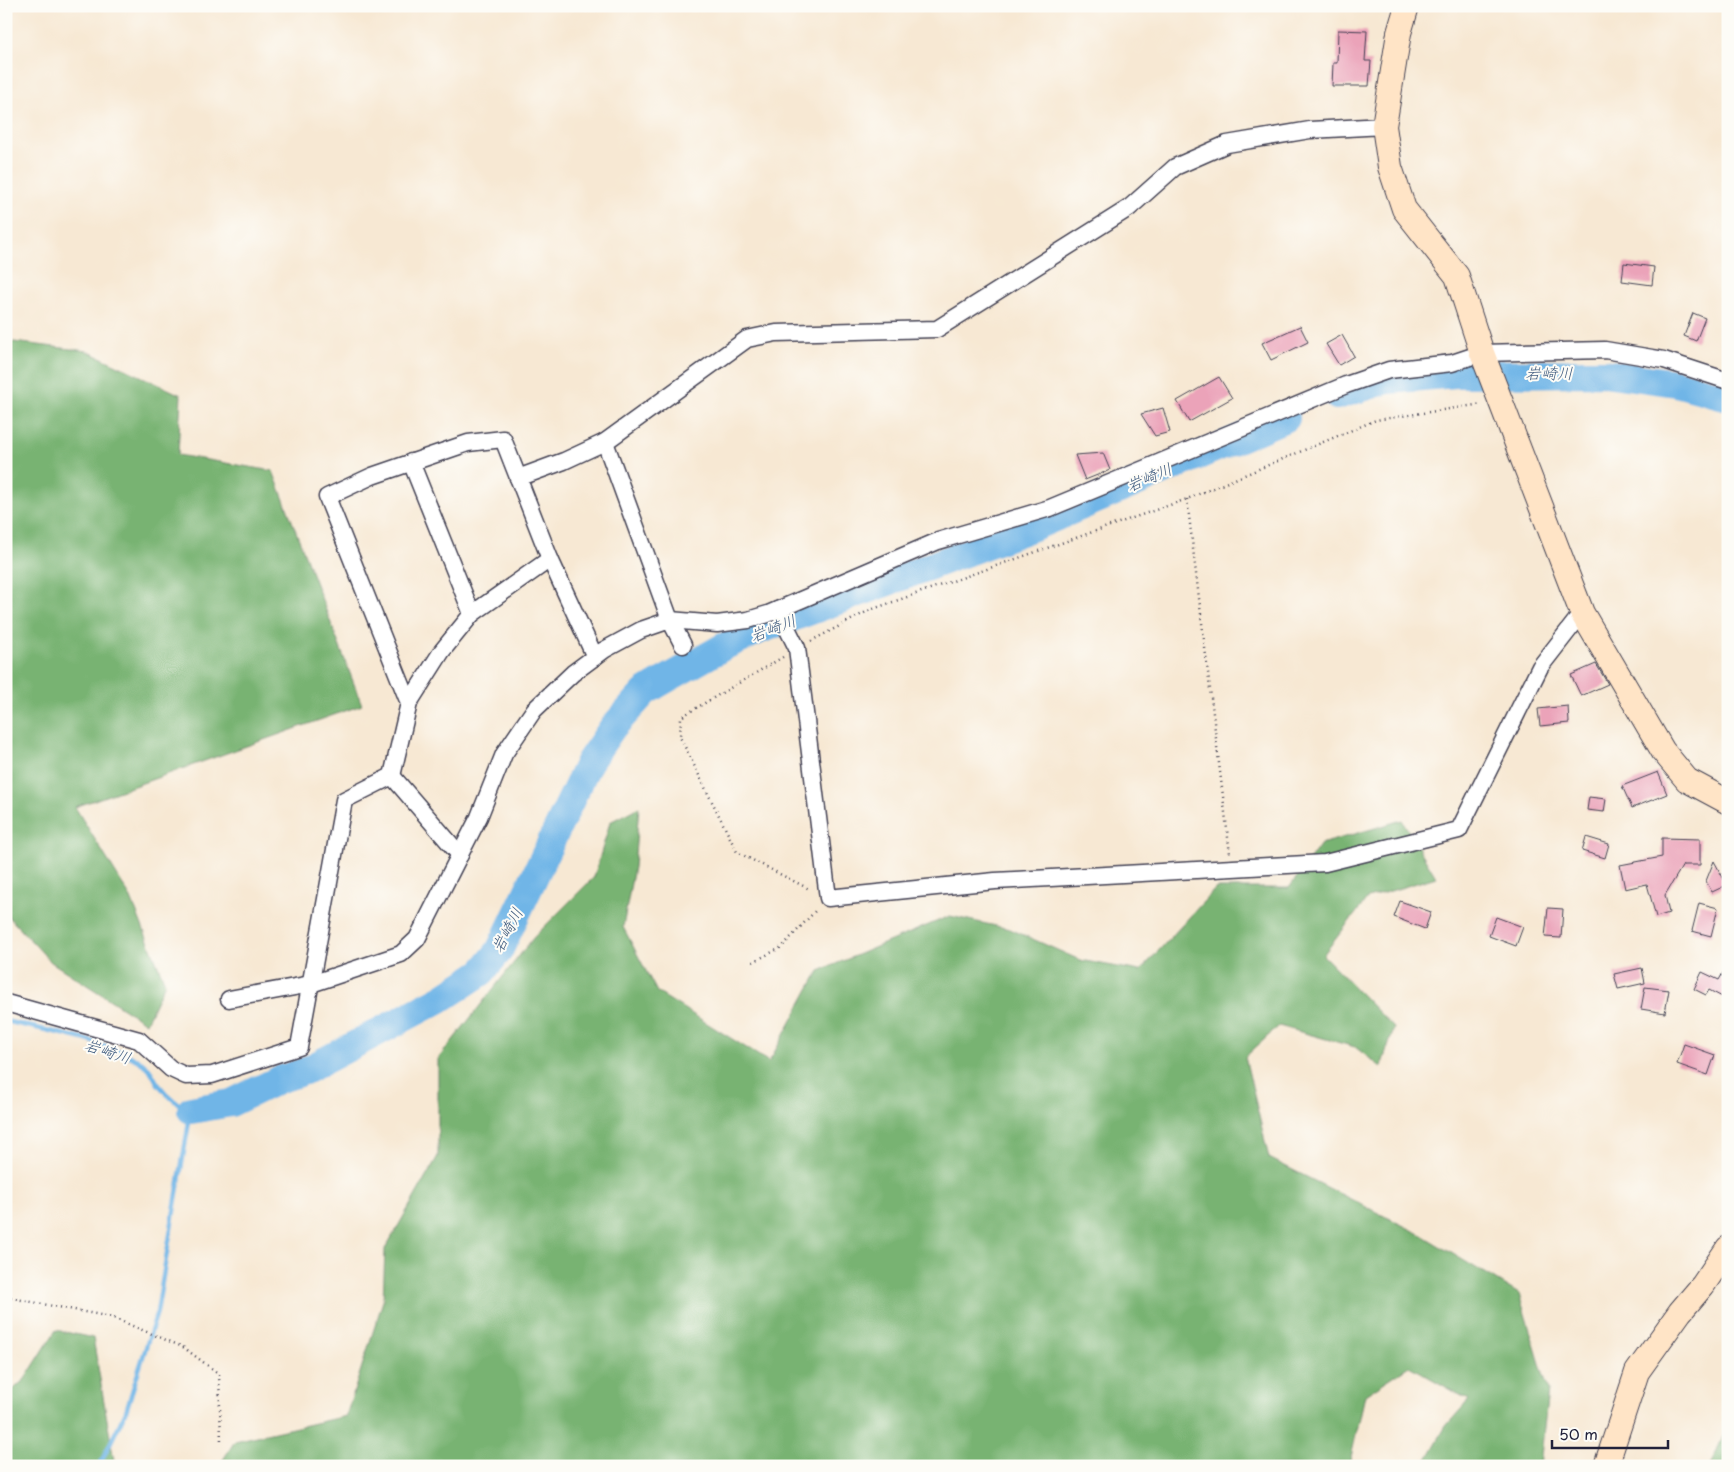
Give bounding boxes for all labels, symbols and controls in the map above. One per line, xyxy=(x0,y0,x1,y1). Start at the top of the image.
water label: 岩崎川 xyxy=(1525,360,1573,384)
water label: 岩崎川 xyxy=(1122,456,1175,497)
water label: 岩崎川 xyxy=(746,607,799,647)
water label: 岩崎川 xyxy=(484,903,528,956)
water label: 岩崎川 xyxy=(82,1031,135,1069)
scale bar xyxy=(1552,1417,1668,1449)
text: 50 m xyxy=(1559,1422,1598,1445)

